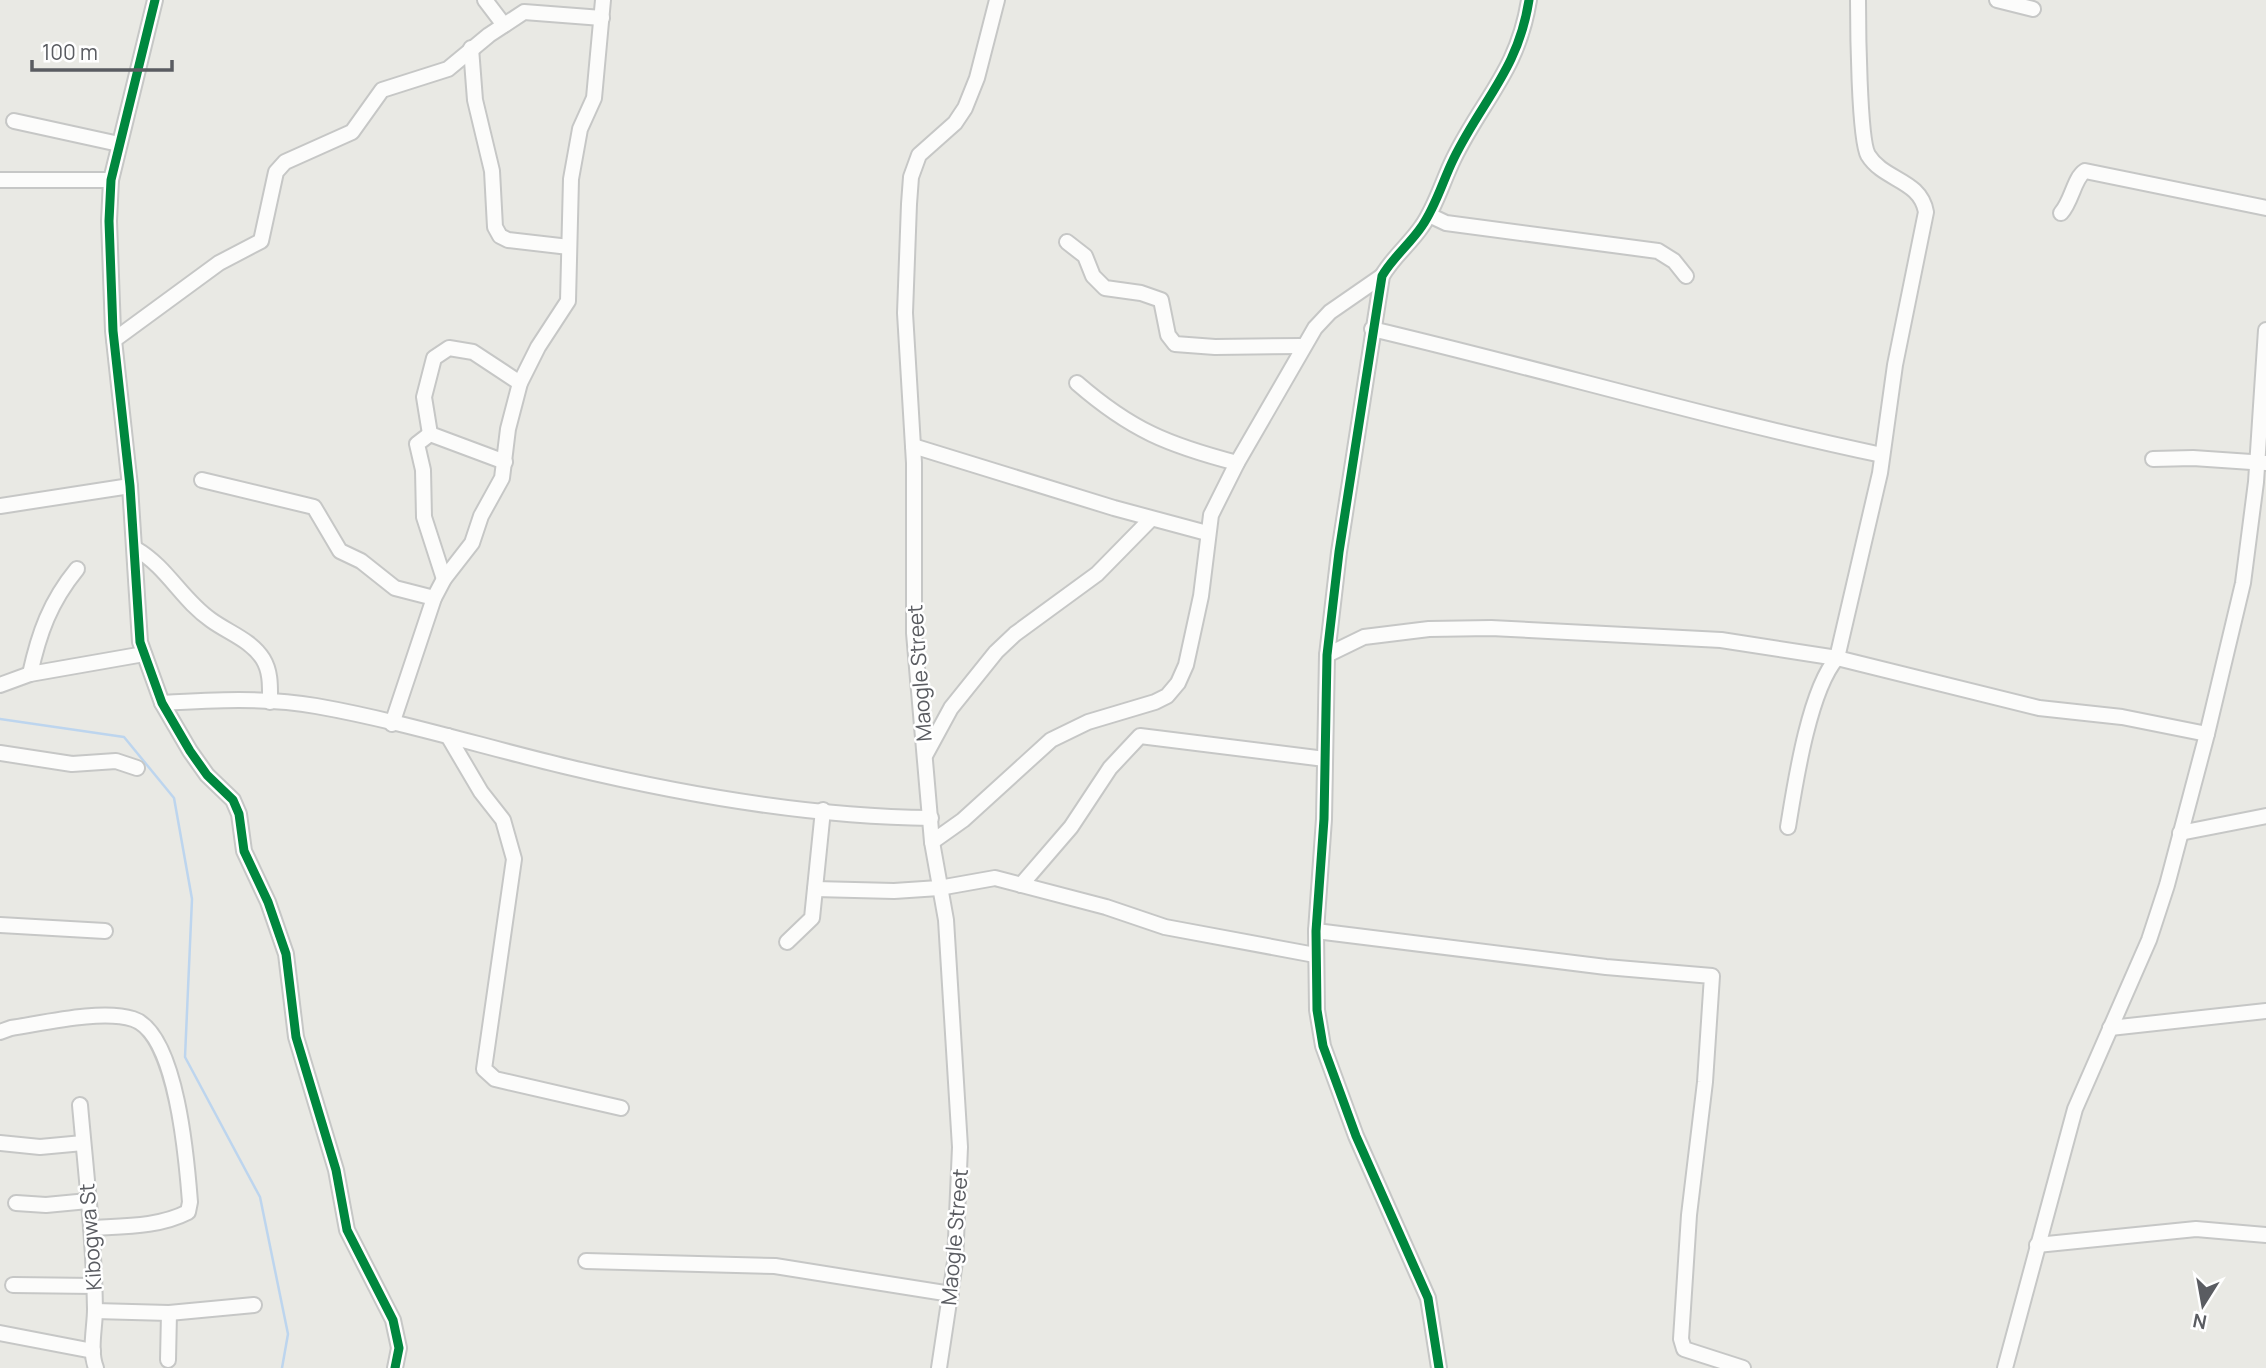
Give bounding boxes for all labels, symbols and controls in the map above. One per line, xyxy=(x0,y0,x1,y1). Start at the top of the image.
scale bar xyxy=(32,28,172,72)
text: 100 m xyxy=(42,38,98,66)
street label: Maogle Street xyxy=(900,604,938,742)
street label: Maogle Street xyxy=(934,1167,974,1307)
street label: Kibogwa St xyxy=(72,1182,108,1292)
north arrow xyxy=(2168,1270,2238,1340)
text: N xyxy=(2191,1308,2209,1336)

